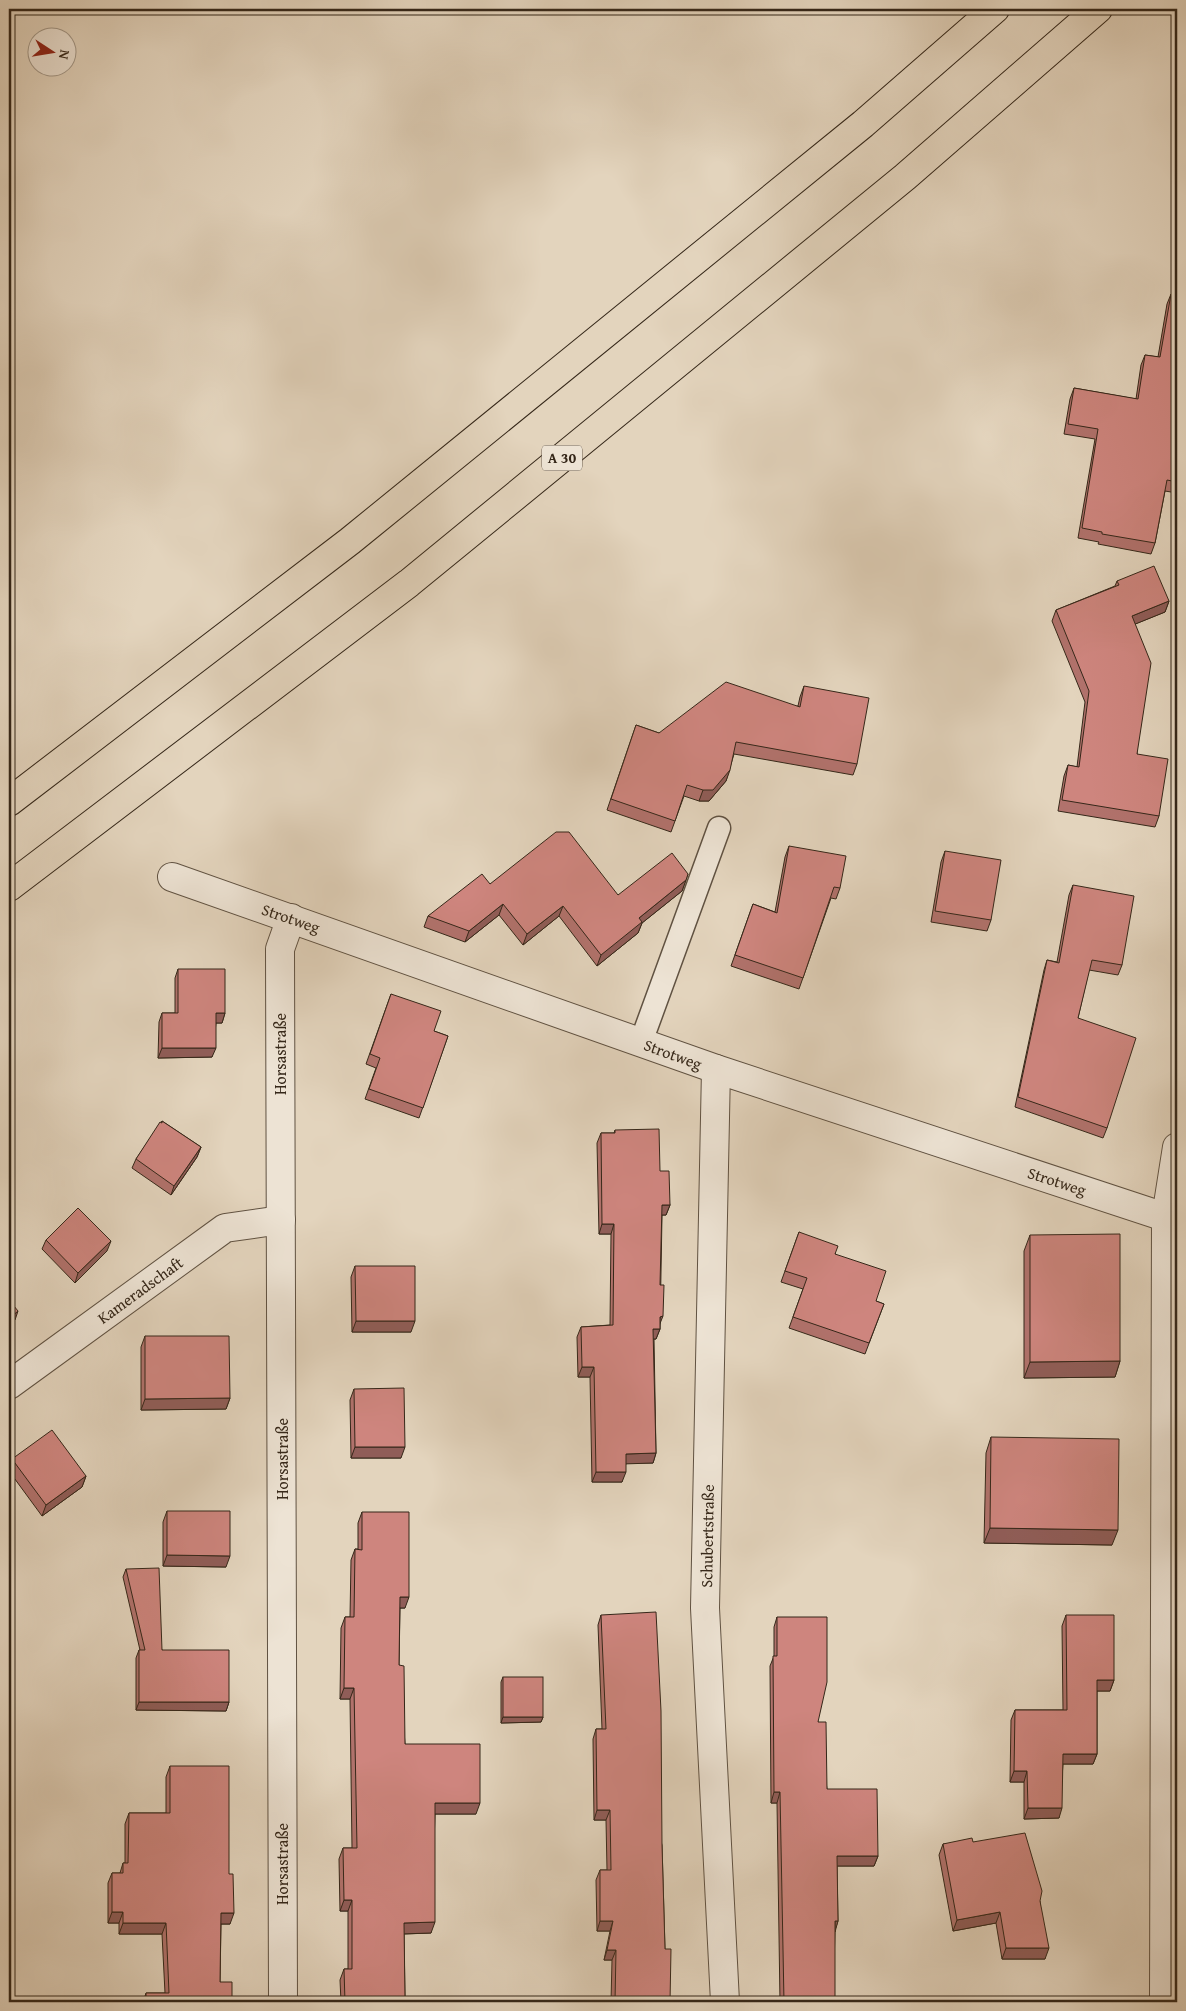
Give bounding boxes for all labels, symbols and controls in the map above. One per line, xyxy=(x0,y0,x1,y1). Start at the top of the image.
north arrow xyxy=(28,28,78,78)
text: N xyxy=(54,48,75,62)
road number: A 30 xyxy=(542,446,582,470)
street label: Strotweg xyxy=(259,897,323,939)
street label: Horsastraße xyxy=(268,1013,292,1095)
street label: Strotweg xyxy=(641,1032,705,1076)
street label: Strotweg xyxy=(1025,1160,1089,1202)
street label: Kameradschaft xyxy=(92,1250,188,1329)
street label: Horsastraße xyxy=(270,1418,294,1500)
street label: Schubertstraße xyxy=(694,1484,720,1588)
street label: Horsastraße xyxy=(270,1823,294,1905)

